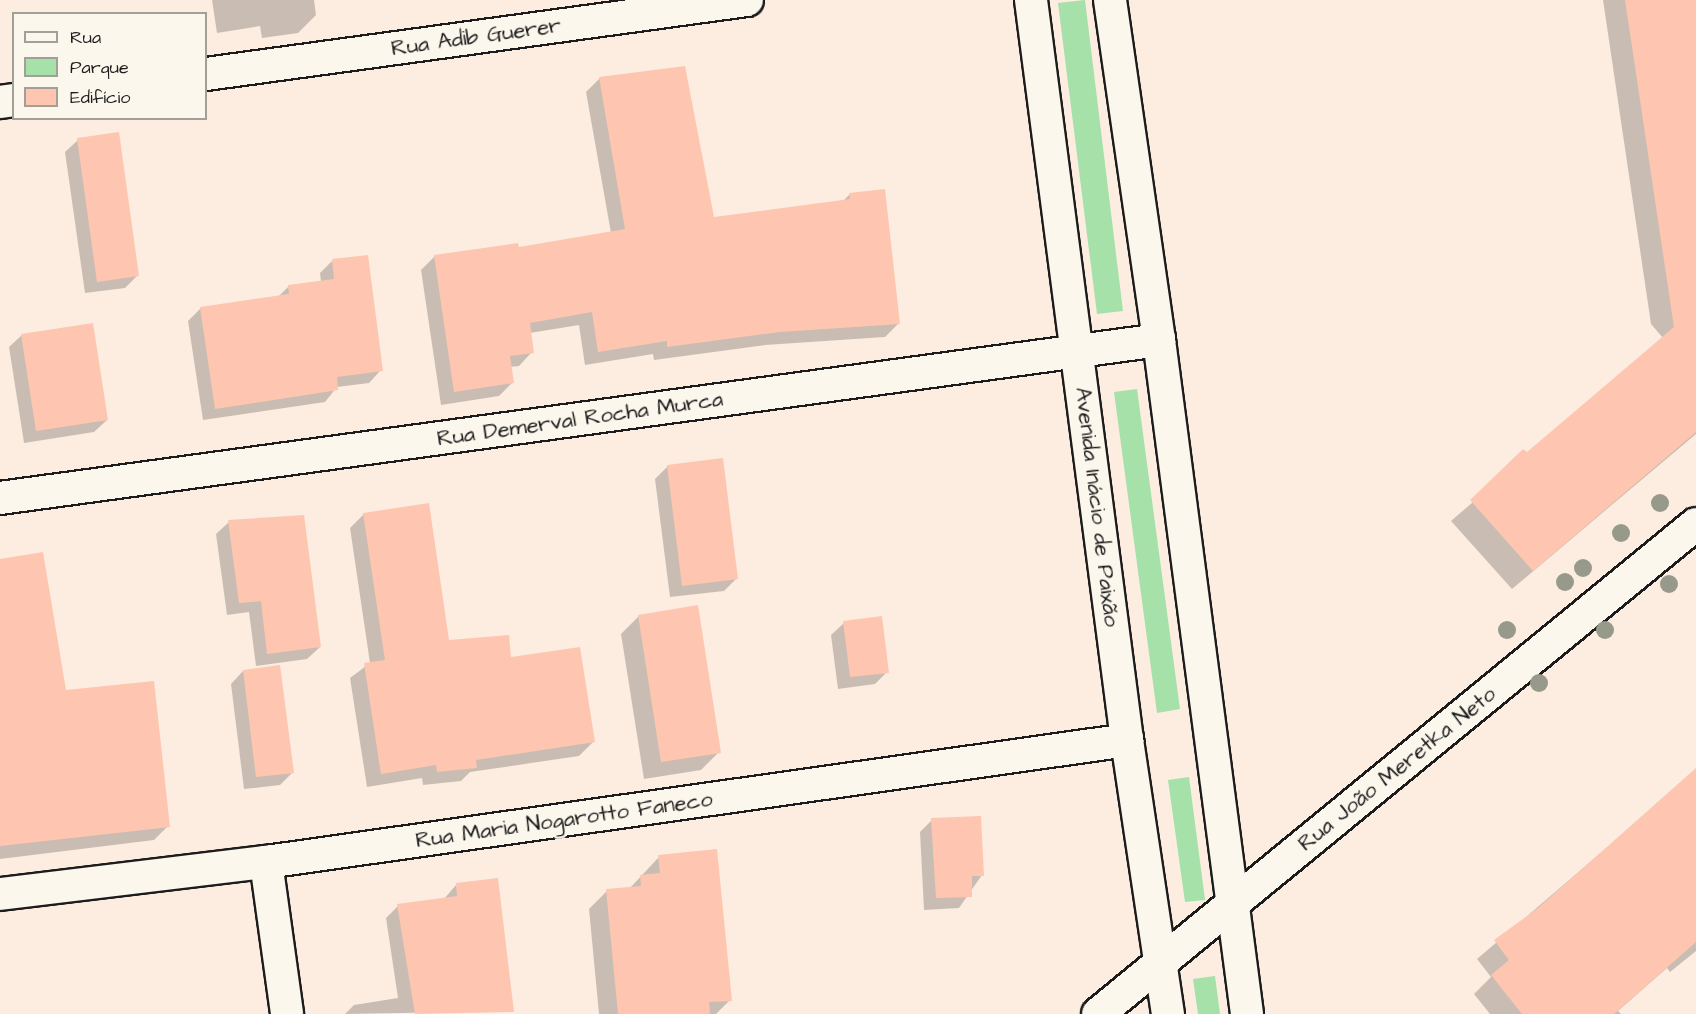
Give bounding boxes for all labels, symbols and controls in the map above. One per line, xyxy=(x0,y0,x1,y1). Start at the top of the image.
legend xyxy=(12,12,207,120)
street label: Rua Adib Guerer xyxy=(389,12,563,62)
text: Rua xyxy=(70,25,101,50)
text: Parque xyxy=(70,55,129,80)
text: Edifício xyxy=(70,85,130,110)
street label: Rua Demerval Rocha Murca xyxy=(435,386,725,452)
street label: Avenida Inácio de Paixão xyxy=(1069,386,1125,628)
street label: Rua João Meretka Neto xyxy=(1293,681,1501,857)
street label: Rua Maria Nogarotto Faneco xyxy=(414,786,714,854)

